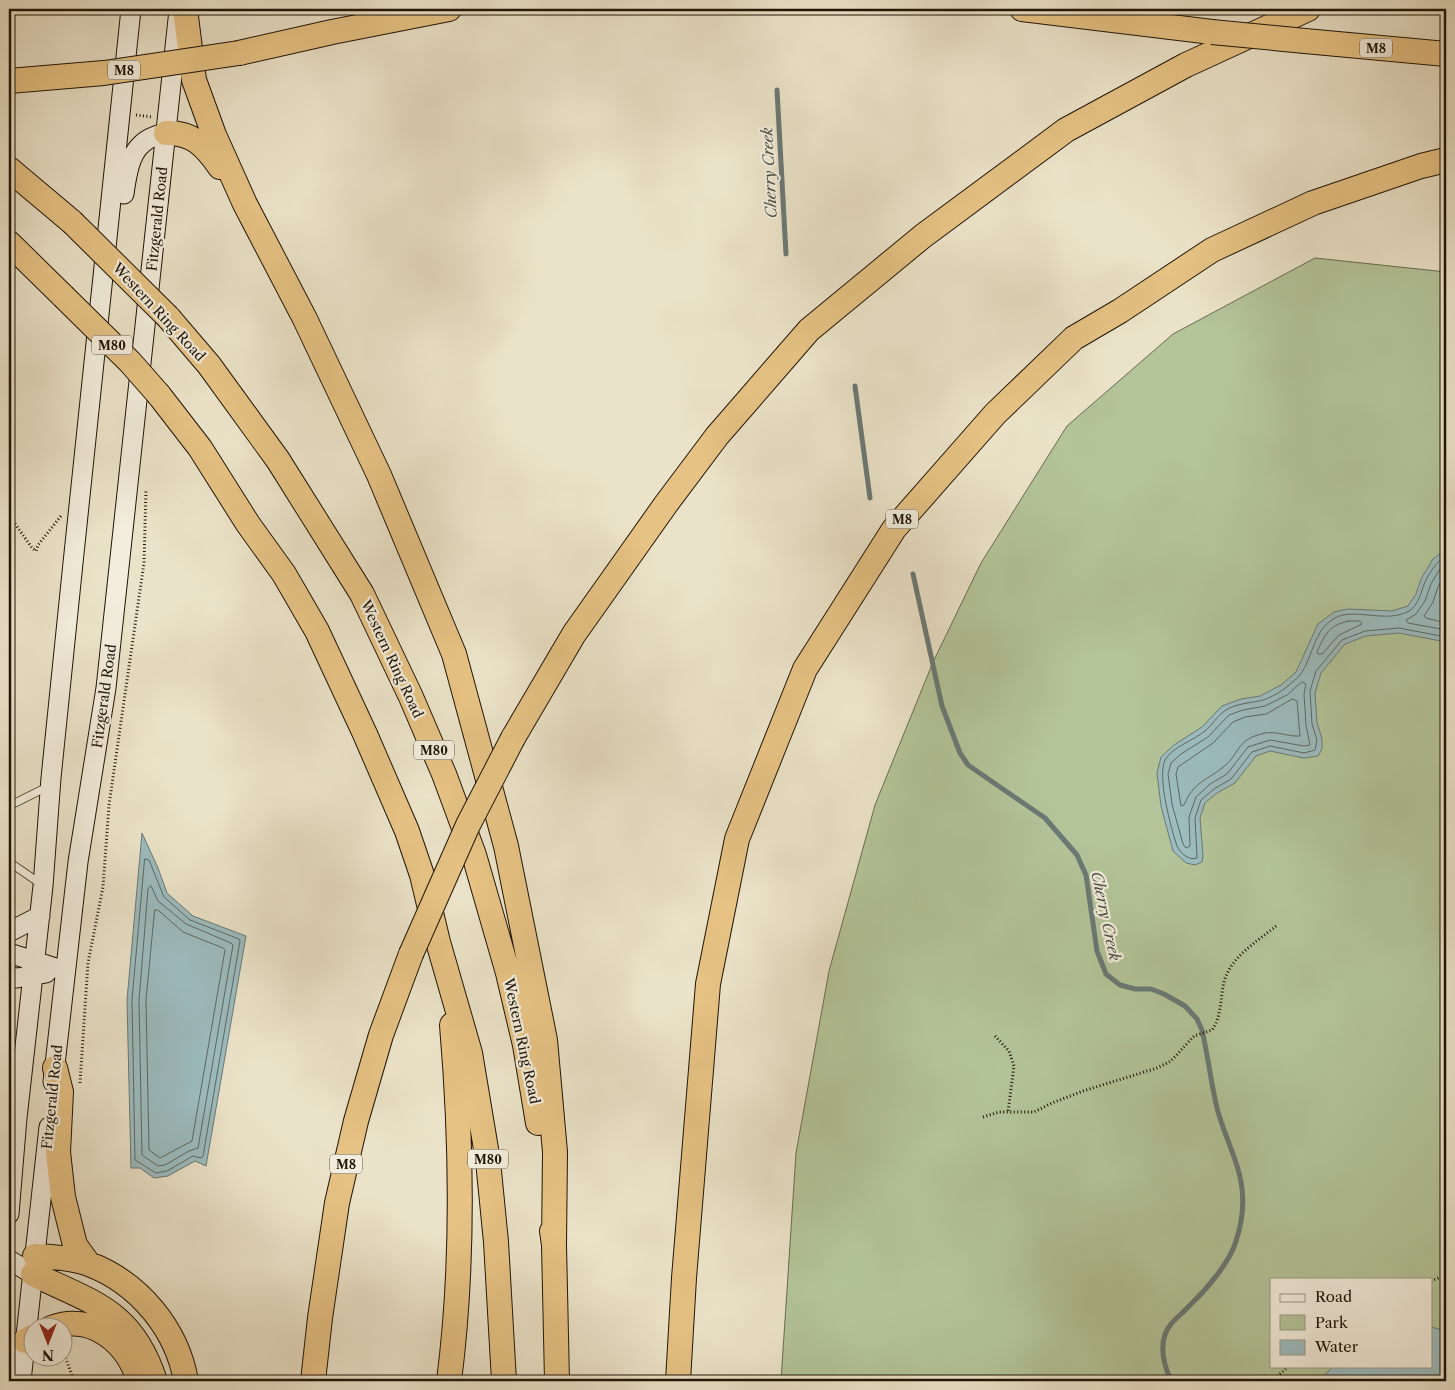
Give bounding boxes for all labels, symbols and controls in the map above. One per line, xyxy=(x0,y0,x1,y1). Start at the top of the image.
road number: M8 xyxy=(1360,38,1392,58)
road number: M8 xyxy=(108,60,140,80)
water label: Cherry Creek xyxy=(757,127,781,219)
street label: Fitzgerald Road xyxy=(143,165,171,272)
street label: Western Ring Road xyxy=(108,258,210,365)
road number: M80 xyxy=(92,336,132,354)
road number: M8 xyxy=(886,509,918,528)
street label: Western Ring Road xyxy=(356,596,427,721)
street label: Fitzgerald Road xyxy=(88,642,120,749)
road number: M80 xyxy=(414,740,454,760)
water label: Cherry Creek xyxy=(1087,870,1125,963)
street label: Western Ring Road xyxy=(500,975,544,1106)
street label: Fitzgerald Road xyxy=(38,1043,66,1150)
road number: M80 xyxy=(468,1150,508,1168)
road number: M8 xyxy=(330,1154,362,1174)
legend xyxy=(1270,1278,1432,1368)
text: Road xyxy=(1315,1287,1352,1306)
text: Park xyxy=(1315,1313,1349,1332)
north arrow xyxy=(22,1318,72,1368)
text: Water xyxy=(1314,1337,1359,1356)
text: N xyxy=(42,1346,54,1364)

